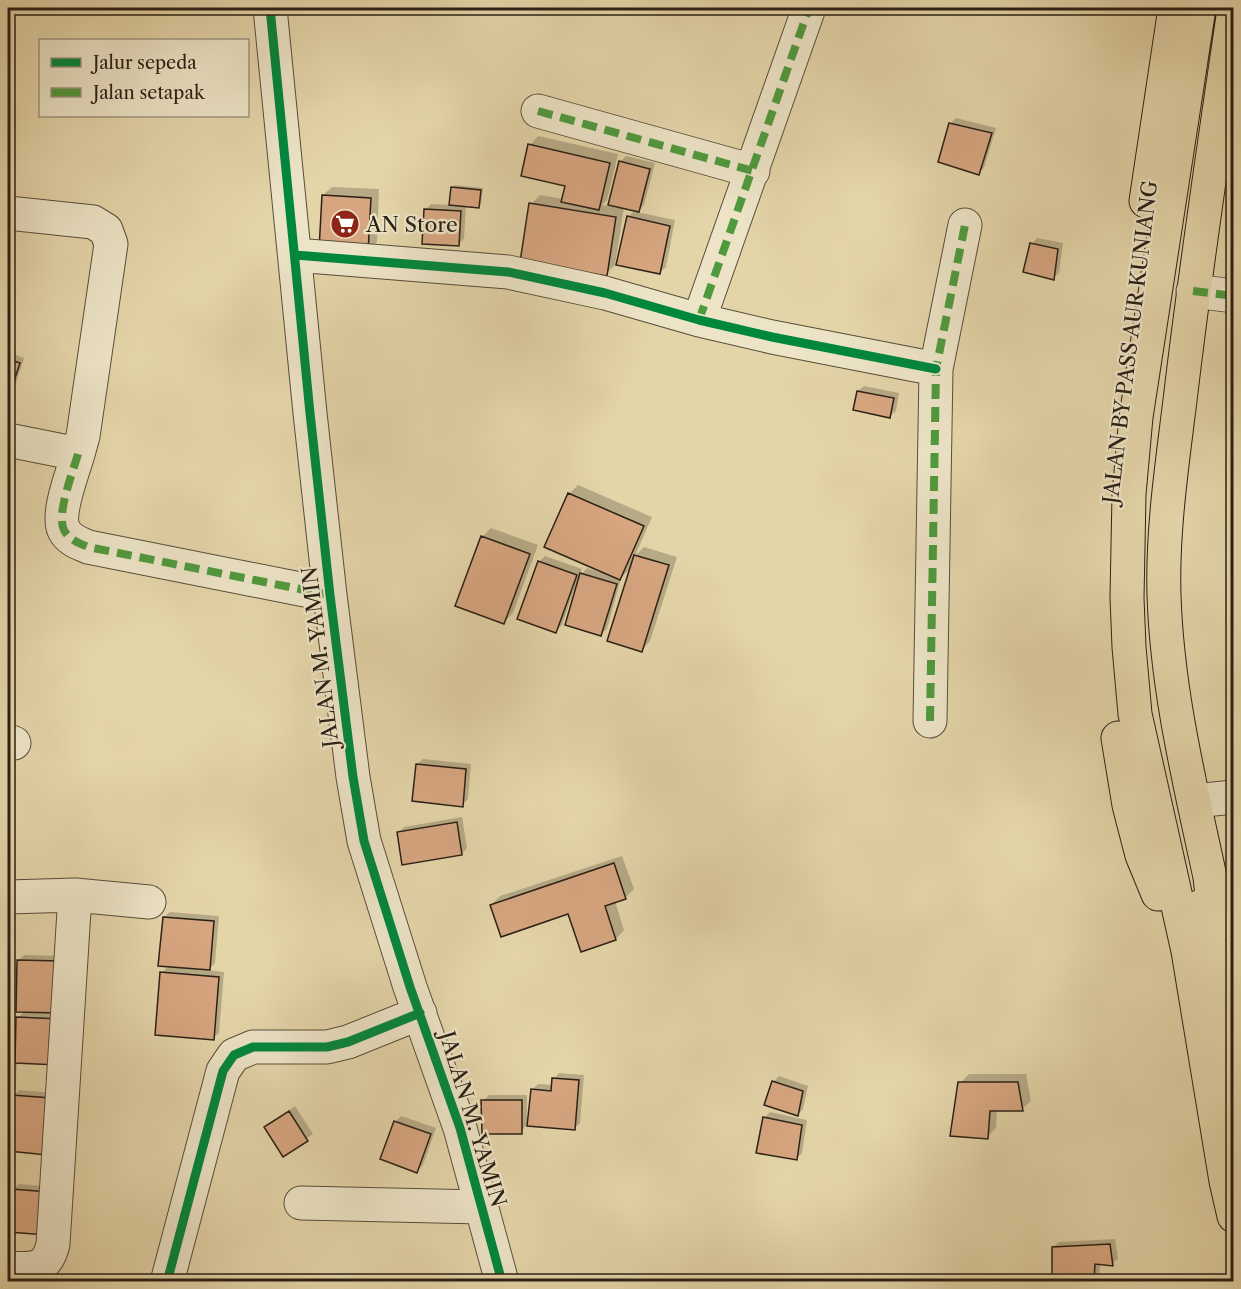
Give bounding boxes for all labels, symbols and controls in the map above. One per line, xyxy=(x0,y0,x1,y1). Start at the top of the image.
legend xyxy=(39,39,249,117)
text: Jalur sepeda xyxy=(90,52,197,74)
text: Jalan setapak xyxy=(90,82,206,104)
street label: JALAN BY PASS AUR KUNIANG xyxy=(1097,179,1162,508)
supermarket icon: AN Store xyxy=(329,208,361,240)
place label: AN Store xyxy=(365,212,458,237)
street label: JALAN M. YAMIN xyxy=(296,565,344,752)
street label: JALAN M. YAMIN xyxy=(434,1025,512,1210)

